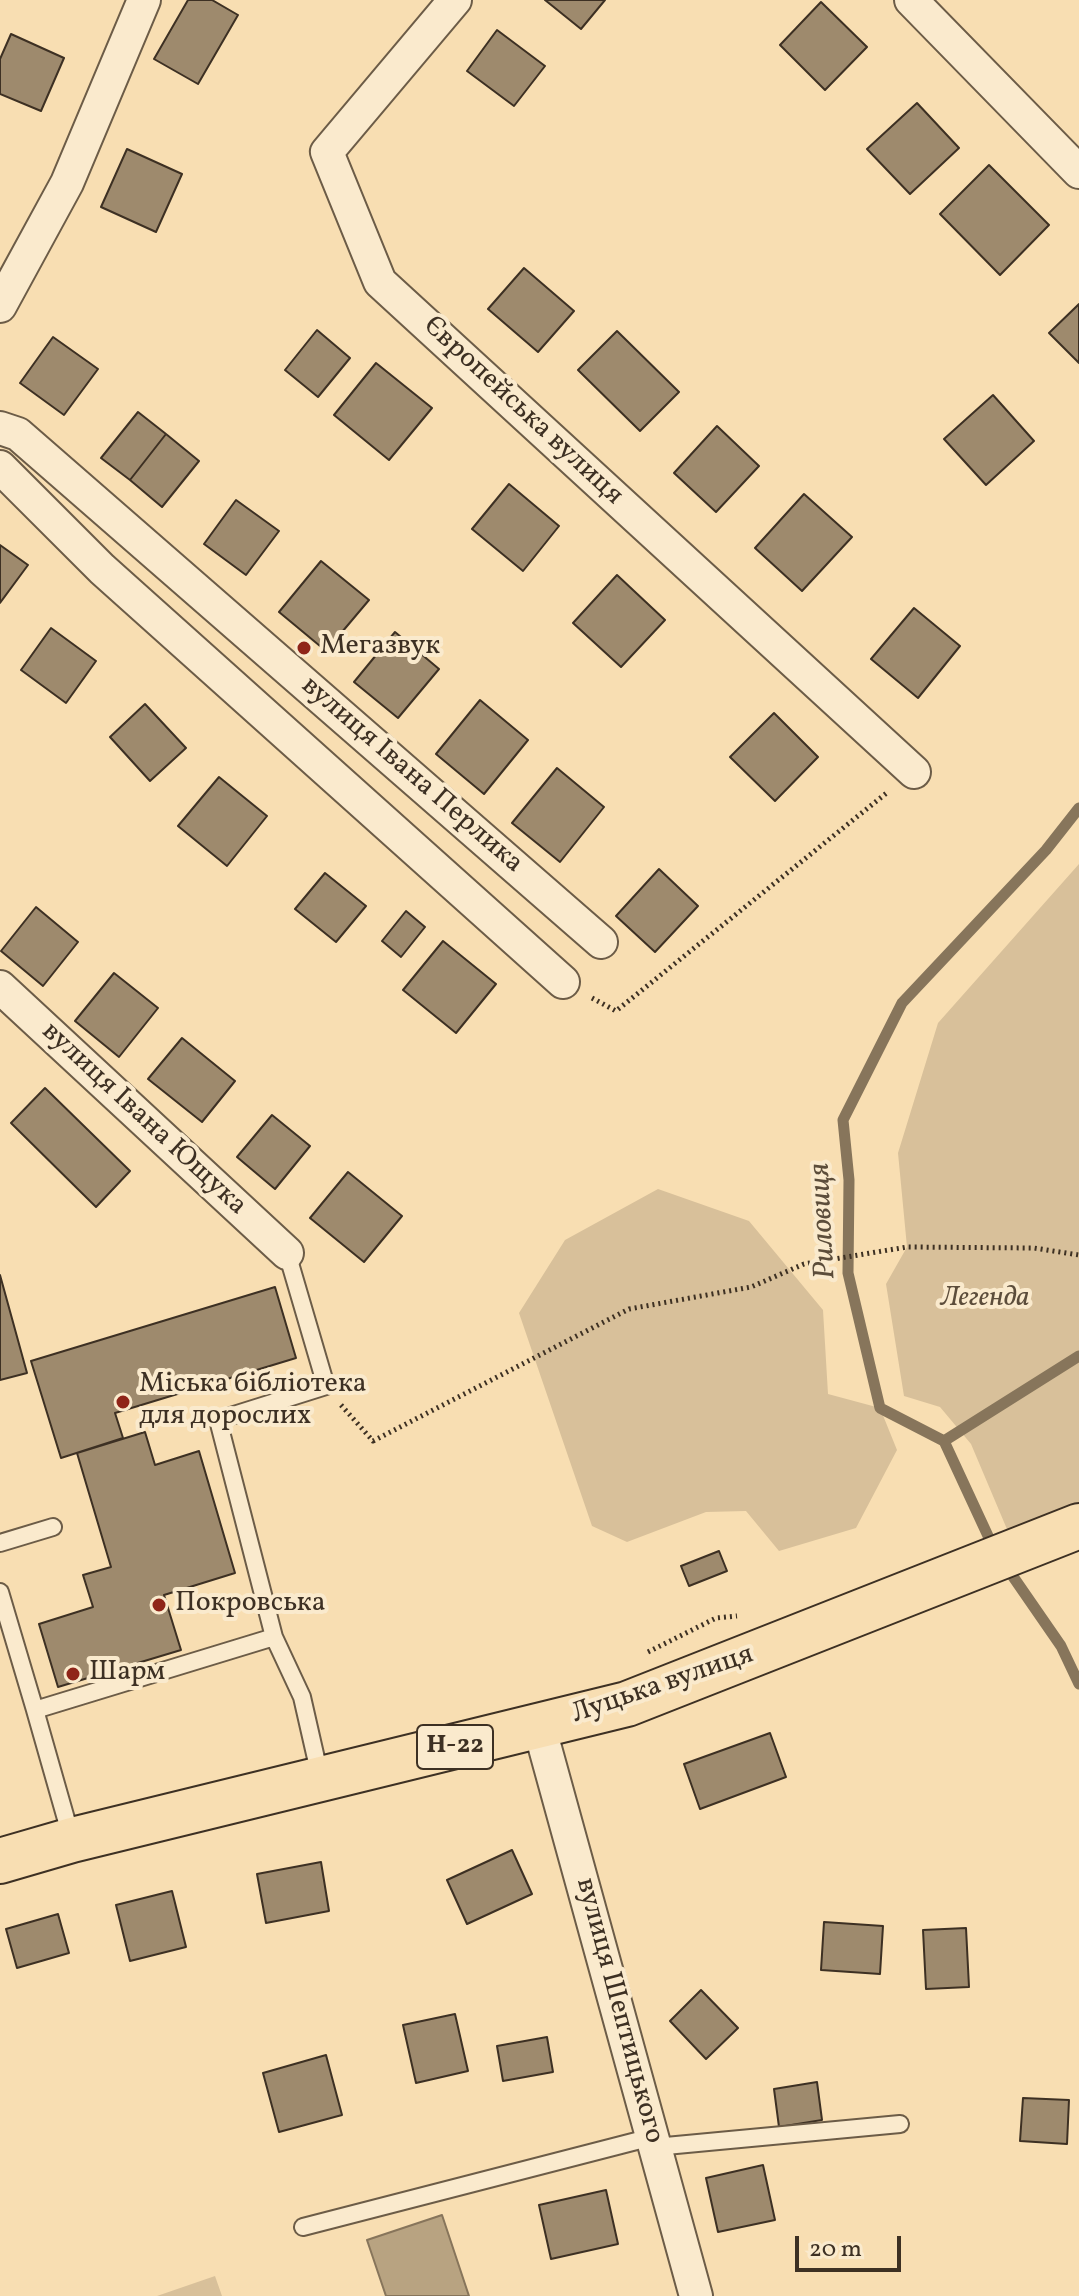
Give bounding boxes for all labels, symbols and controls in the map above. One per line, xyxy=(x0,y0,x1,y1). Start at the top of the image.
street label: Європейська вулиця xyxy=(415,311,629,513)
place label: Мегазвук xyxy=(320,631,440,665)
marker: Мегазвук xyxy=(295,639,313,657)
street label: вулиця Івана Перлика xyxy=(293,670,529,882)
street label: вулиця Івана Ющука xyxy=(33,1016,253,1224)
water label: Риловиця xyxy=(804,1162,846,1280)
park label: Легенда xyxy=(941,1283,1029,1317)
place label: Міська бібліотека для дорослих xyxy=(139,1369,367,1435)
marker: Міська бібліотека для дорослих xyxy=(114,1393,132,1411)
place label: Покровська xyxy=(175,1588,326,1622)
marker: Покровська xyxy=(150,1596,168,1614)
street label: Луцька вулиця xyxy=(568,1639,758,1733)
place label: Шарм xyxy=(89,1657,165,1691)
marker: Шарм xyxy=(64,1665,82,1683)
road number: Н-22 xyxy=(417,1725,493,1769)
street label: вулиця Шептицького xyxy=(566,1875,670,2147)
scale bar xyxy=(799,2220,905,2270)
text: 20 m xyxy=(809,2233,862,2267)

